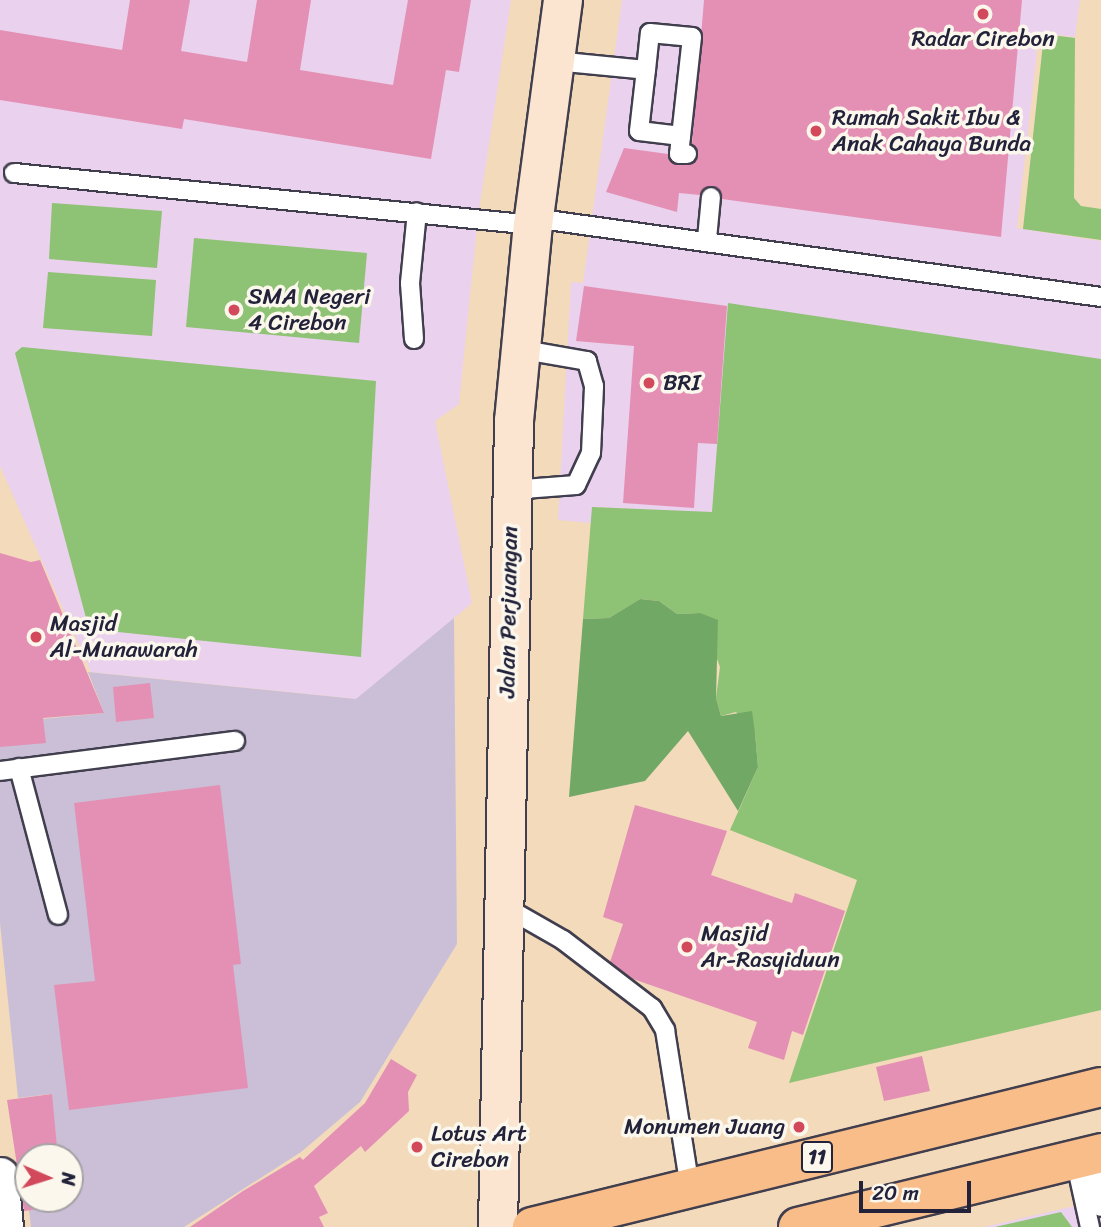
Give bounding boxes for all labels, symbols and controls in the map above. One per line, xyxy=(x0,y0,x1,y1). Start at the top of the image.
marker: Radar Cirebon xyxy=(975,6,991,22)
place label: Radar Cirebon xyxy=(912,25,1054,53)
place label: Rumah Sakit Ibu & Anak Cahaya Bunda xyxy=(832,104,1031,158)
marker: Rumah Sakit Ibu & Anak Cahaya Bunda xyxy=(806,121,826,141)
place label: SMA Negeri 4 Cirebon xyxy=(248,283,370,337)
marker: SMA Negeri 4 Cirebon xyxy=(226,302,242,318)
place label: BRI xyxy=(663,369,701,397)
marker: BRI xyxy=(641,375,657,391)
street label: Jalan Perjuangan xyxy=(494,525,524,699)
place label: Masjid Al-Munawarah xyxy=(50,610,198,664)
marker: Masjid Al-Munawarah xyxy=(28,629,44,645)
place label: Masjid Ar-Rasyiduun xyxy=(701,920,840,974)
marker: Masjid Ar-Rasyiduun xyxy=(679,939,695,955)
place label: Monumen Juang xyxy=(624,1113,785,1141)
marker: Monumen Juang xyxy=(791,1119,807,1135)
place label: Lotus Art Cirebon xyxy=(431,1120,527,1174)
marker: Lotus Art Cirebon xyxy=(409,1139,425,1155)
road number: 11 xyxy=(800,1140,834,1174)
north arrow xyxy=(14,1143,84,1213)
scale bar xyxy=(863,1168,975,1212)
text: N xyxy=(52,1172,85,1186)
text: 20 m xyxy=(872,1174,919,1212)

